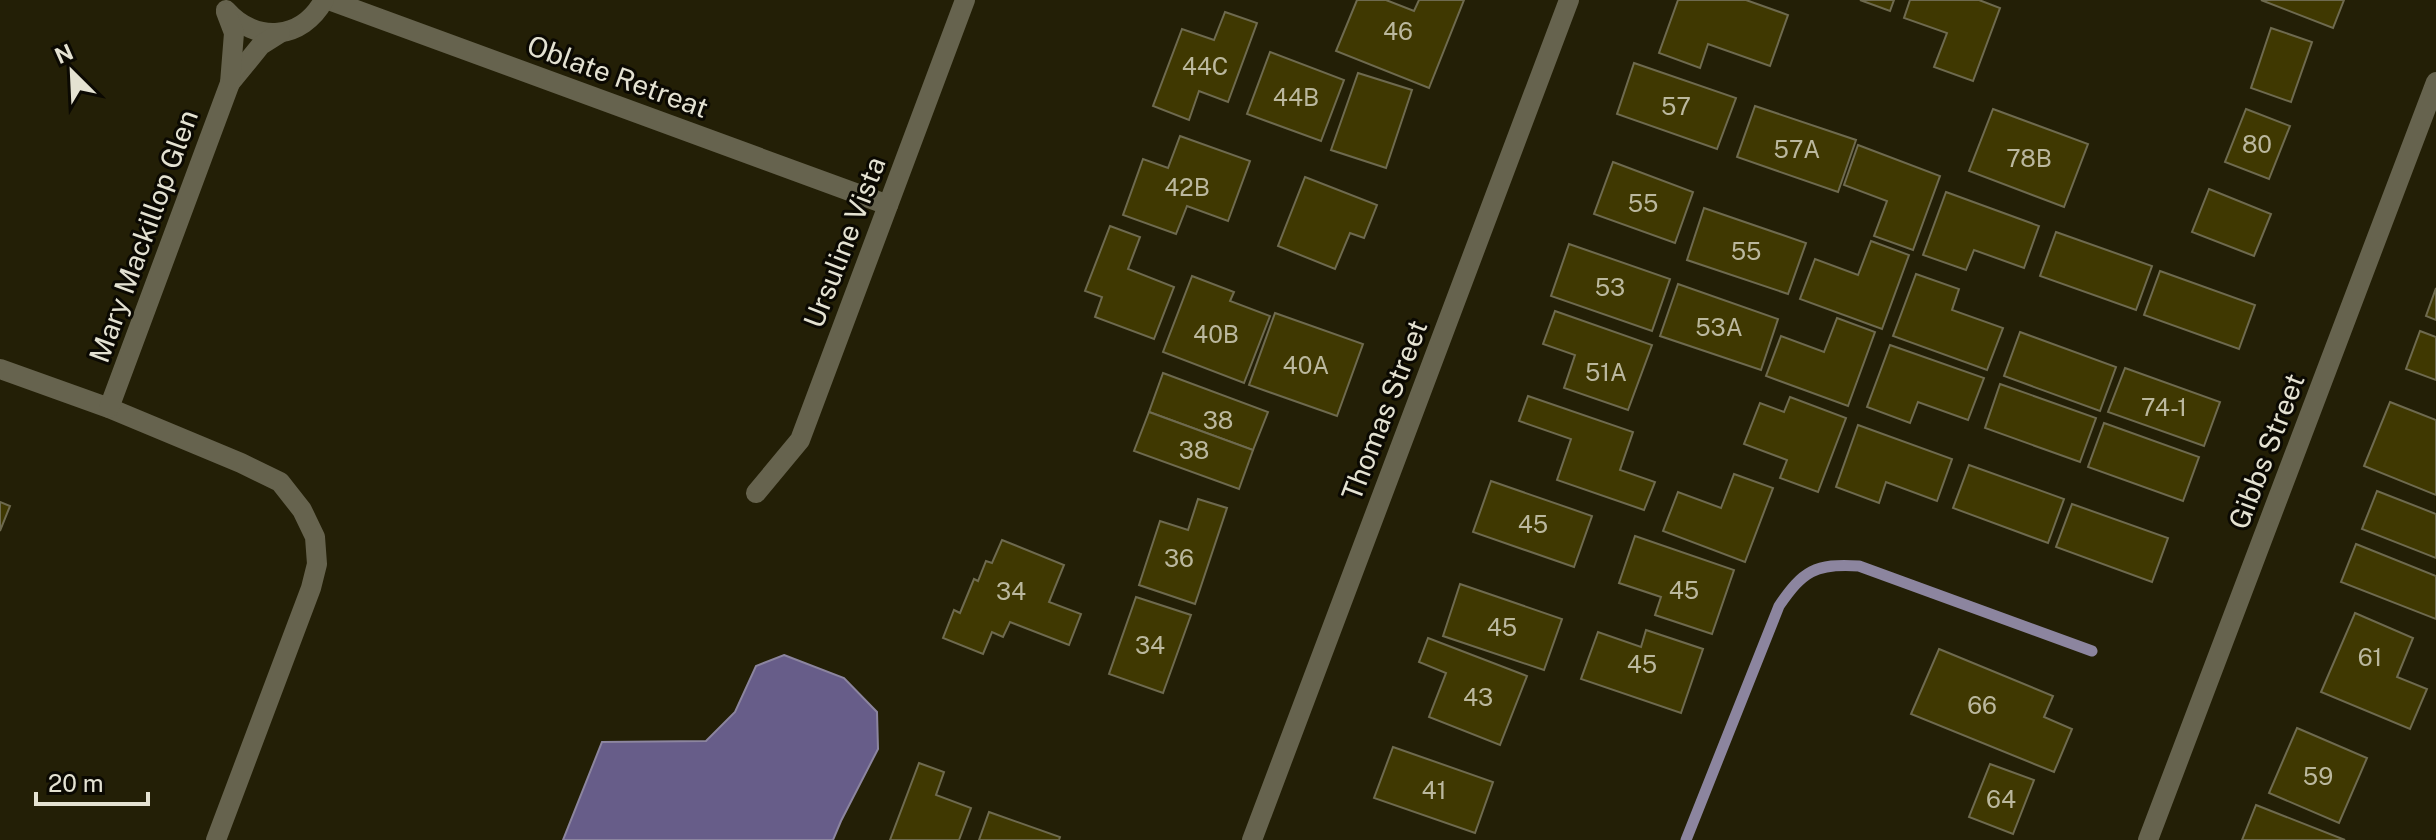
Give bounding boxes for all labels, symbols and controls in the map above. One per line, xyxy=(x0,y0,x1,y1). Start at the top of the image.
house number: 46 xyxy=(1383,17,1413,45)
street label: Oblate Retreat xyxy=(523,28,713,124)
north arrow xyxy=(32,32,112,112)
text: N xyxy=(51,38,77,69)
house number: 44C xyxy=(1182,52,1228,80)
house number: 44B xyxy=(1273,83,1319,111)
house number: 57 xyxy=(1661,92,1691,120)
street label: Mary Mackillop Glen xyxy=(82,105,204,367)
house number: 80 xyxy=(2242,130,2272,158)
house number: 57A xyxy=(1774,135,1820,163)
house number: 78B xyxy=(2006,144,2052,172)
street label: Ursuline Vista xyxy=(796,152,892,332)
house number: 42B xyxy=(1164,173,1210,201)
house number: 55 xyxy=(1628,189,1658,217)
house number: 55 xyxy=(1731,237,1761,265)
house number: 53 xyxy=(1595,273,1625,301)
house number: 53A xyxy=(1695,313,1743,341)
street label: Thomas Street xyxy=(1334,315,1434,505)
house number: 40B xyxy=(1193,320,1239,348)
house number: 40A xyxy=(1283,351,1329,379)
house number: 51A xyxy=(1585,358,1627,386)
street label: Gibbs Street xyxy=(2221,369,2311,533)
house number: 74-1 xyxy=(2141,393,2187,421)
house number: 38 xyxy=(1203,406,1233,434)
house number: 38 xyxy=(1179,436,1209,464)
house number: 45 xyxy=(1518,510,1548,538)
house number: 36 xyxy=(1164,544,1194,572)
house number: 45 xyxy=(1669,576,1699,604)
house number: 34 xyxy=(996,577,1026,605)
house number: 45 xyxy=(1487,613,1517,641)
house number: 34 xyxy=(1135,631,1165,659)
house number: 61 xyxy=(2358,643,2382,671)
house number: 45 xyxy=(1627,650,1657,678)
house number: 43 xyxy=(1463,683,1493,711)
house number: 66 xyxy=(1967,691,1997,719)
scale bar xyxy=(36,756,148,806)
house number: 59 xyxy=(2303,762,2333,790)
text: 20 m xyxy=(48,769,104,797)
house number: 41 xyxy=(1422,776,1446,804)
house number: 64 xyxy=(1986,785,2016,813)

